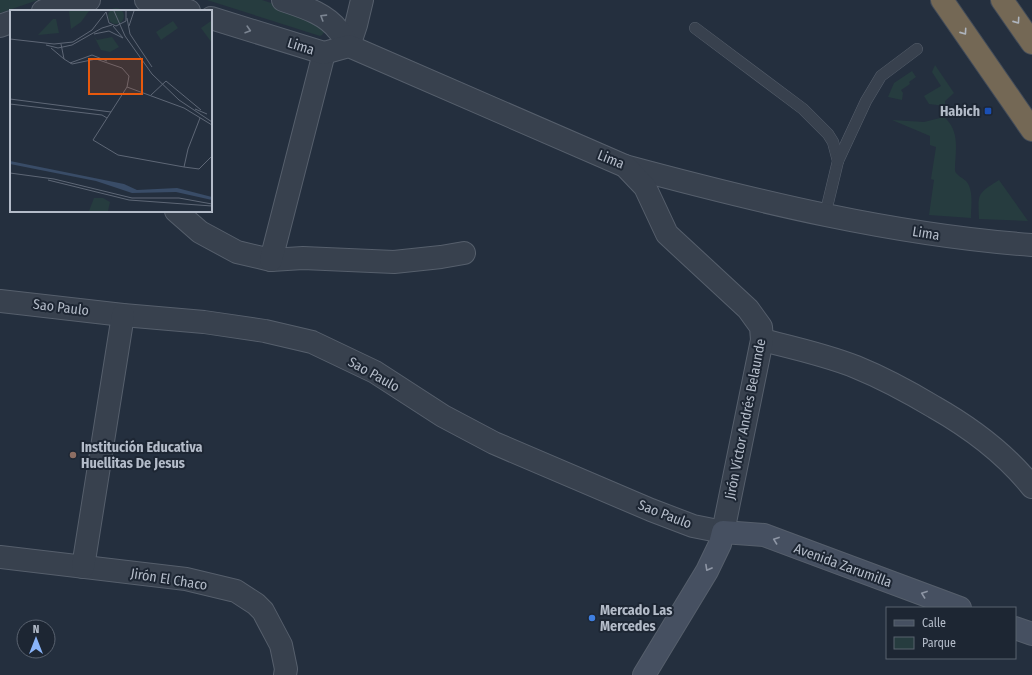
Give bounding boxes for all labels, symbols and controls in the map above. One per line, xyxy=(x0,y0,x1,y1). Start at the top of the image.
inset map xyxy=(10,10,212,212)
one-way arrow xyxy=(320,15,327,22)
one-way arrow xyxy=(1012,17,1019,24)
one-way arrow xyxy=(245,25,252,33)
one-way arrow xyxy=(959,28,967,35)
street label: Lima xyxy=(285,34,317,59)
place label: Habich xyxy=(940,103,980,120)
marker: Habich xyxy=(983,106,993,116)
street label: Lima xyxy=(595,146,627,173)
street label: Lima xyxy=(911,223,941,244)
street label: Sao Paulo xyxy=(32,296,90,319)
street label: Jirón Víctor Andrés Belaunde xyxy=(722,337,769,501)
street label: Sao Paulo xyxy=(345,353,402,396)
place label: Institución Educativa Huellitas De Jesus xyxy=(81,439,202,472)
marker: Institución Educativa Huellitas De Jesus xyxy=(68,450,78,460)
street label: Sao Paulo xyxy=(636,496,694,532)
one-way arrow xyxy=(772,536,779,544)
street label: Avenida Zarumilla xyxy=(792,540,894,591)
one-way arrow xyxy=(706,564,713,571)
street label: Jirón El Chaco xyxy=(129,565,209,594)
one-way arrow xyxy=(920,591,927,599)
place label: Mercado Las Mercedes xyxy=(600,602,672,635)
legend xyxy=(886,607,1016,659)
marker: Mercado Las Mercedes xyxy=(587,613,597,623)
text: Calle xyxy=(922,616,946,630)
north arrow xyxy=(16,619,56,659)
text: N xyxy=(33,623,39,636)
text: Parque xyxy=(922,636,956,650)

